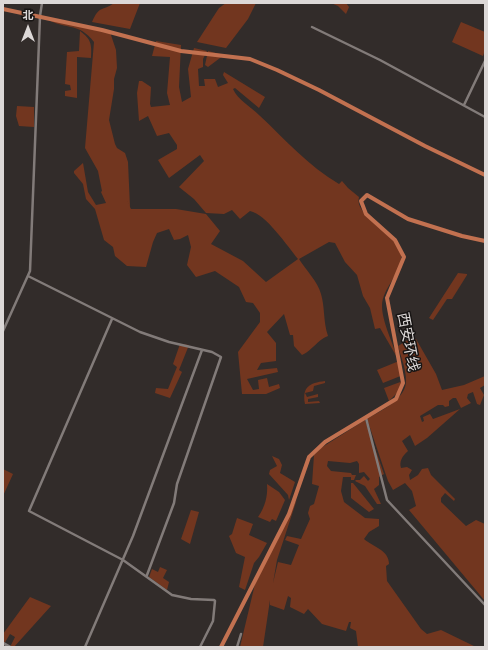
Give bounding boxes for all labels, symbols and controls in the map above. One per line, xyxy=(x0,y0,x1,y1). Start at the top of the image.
north arrow xyxy=(8,8,48,48)
text: 北 xyxy=(23,10,34,21)
street label: 西安环线 xyxy=(393,311,423,373)

